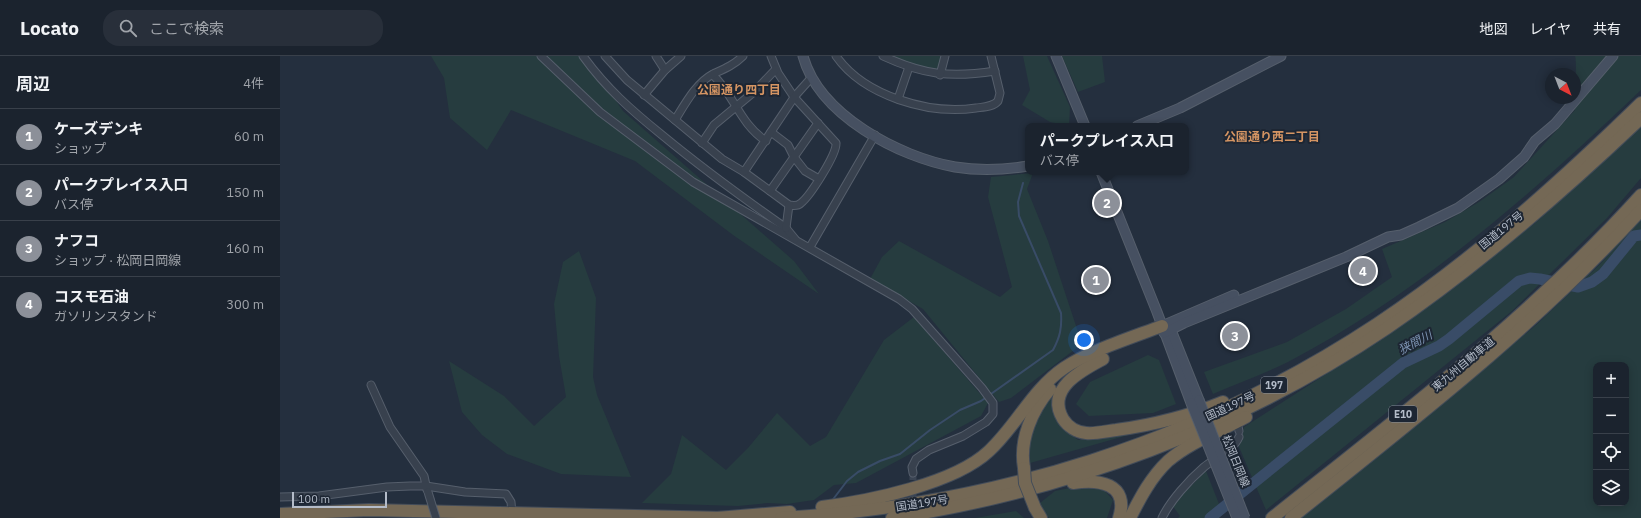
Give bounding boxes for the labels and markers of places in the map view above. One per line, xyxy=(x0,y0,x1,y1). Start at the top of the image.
pin: 2 xyxy=(1094,188,1120,218)
pin: 4 xyxy=(1350,256,1376,286)
pin: 1 xyxy=(1083,265,1109,295)
pin: 3 xyxy=(1222,321,1248,351)

